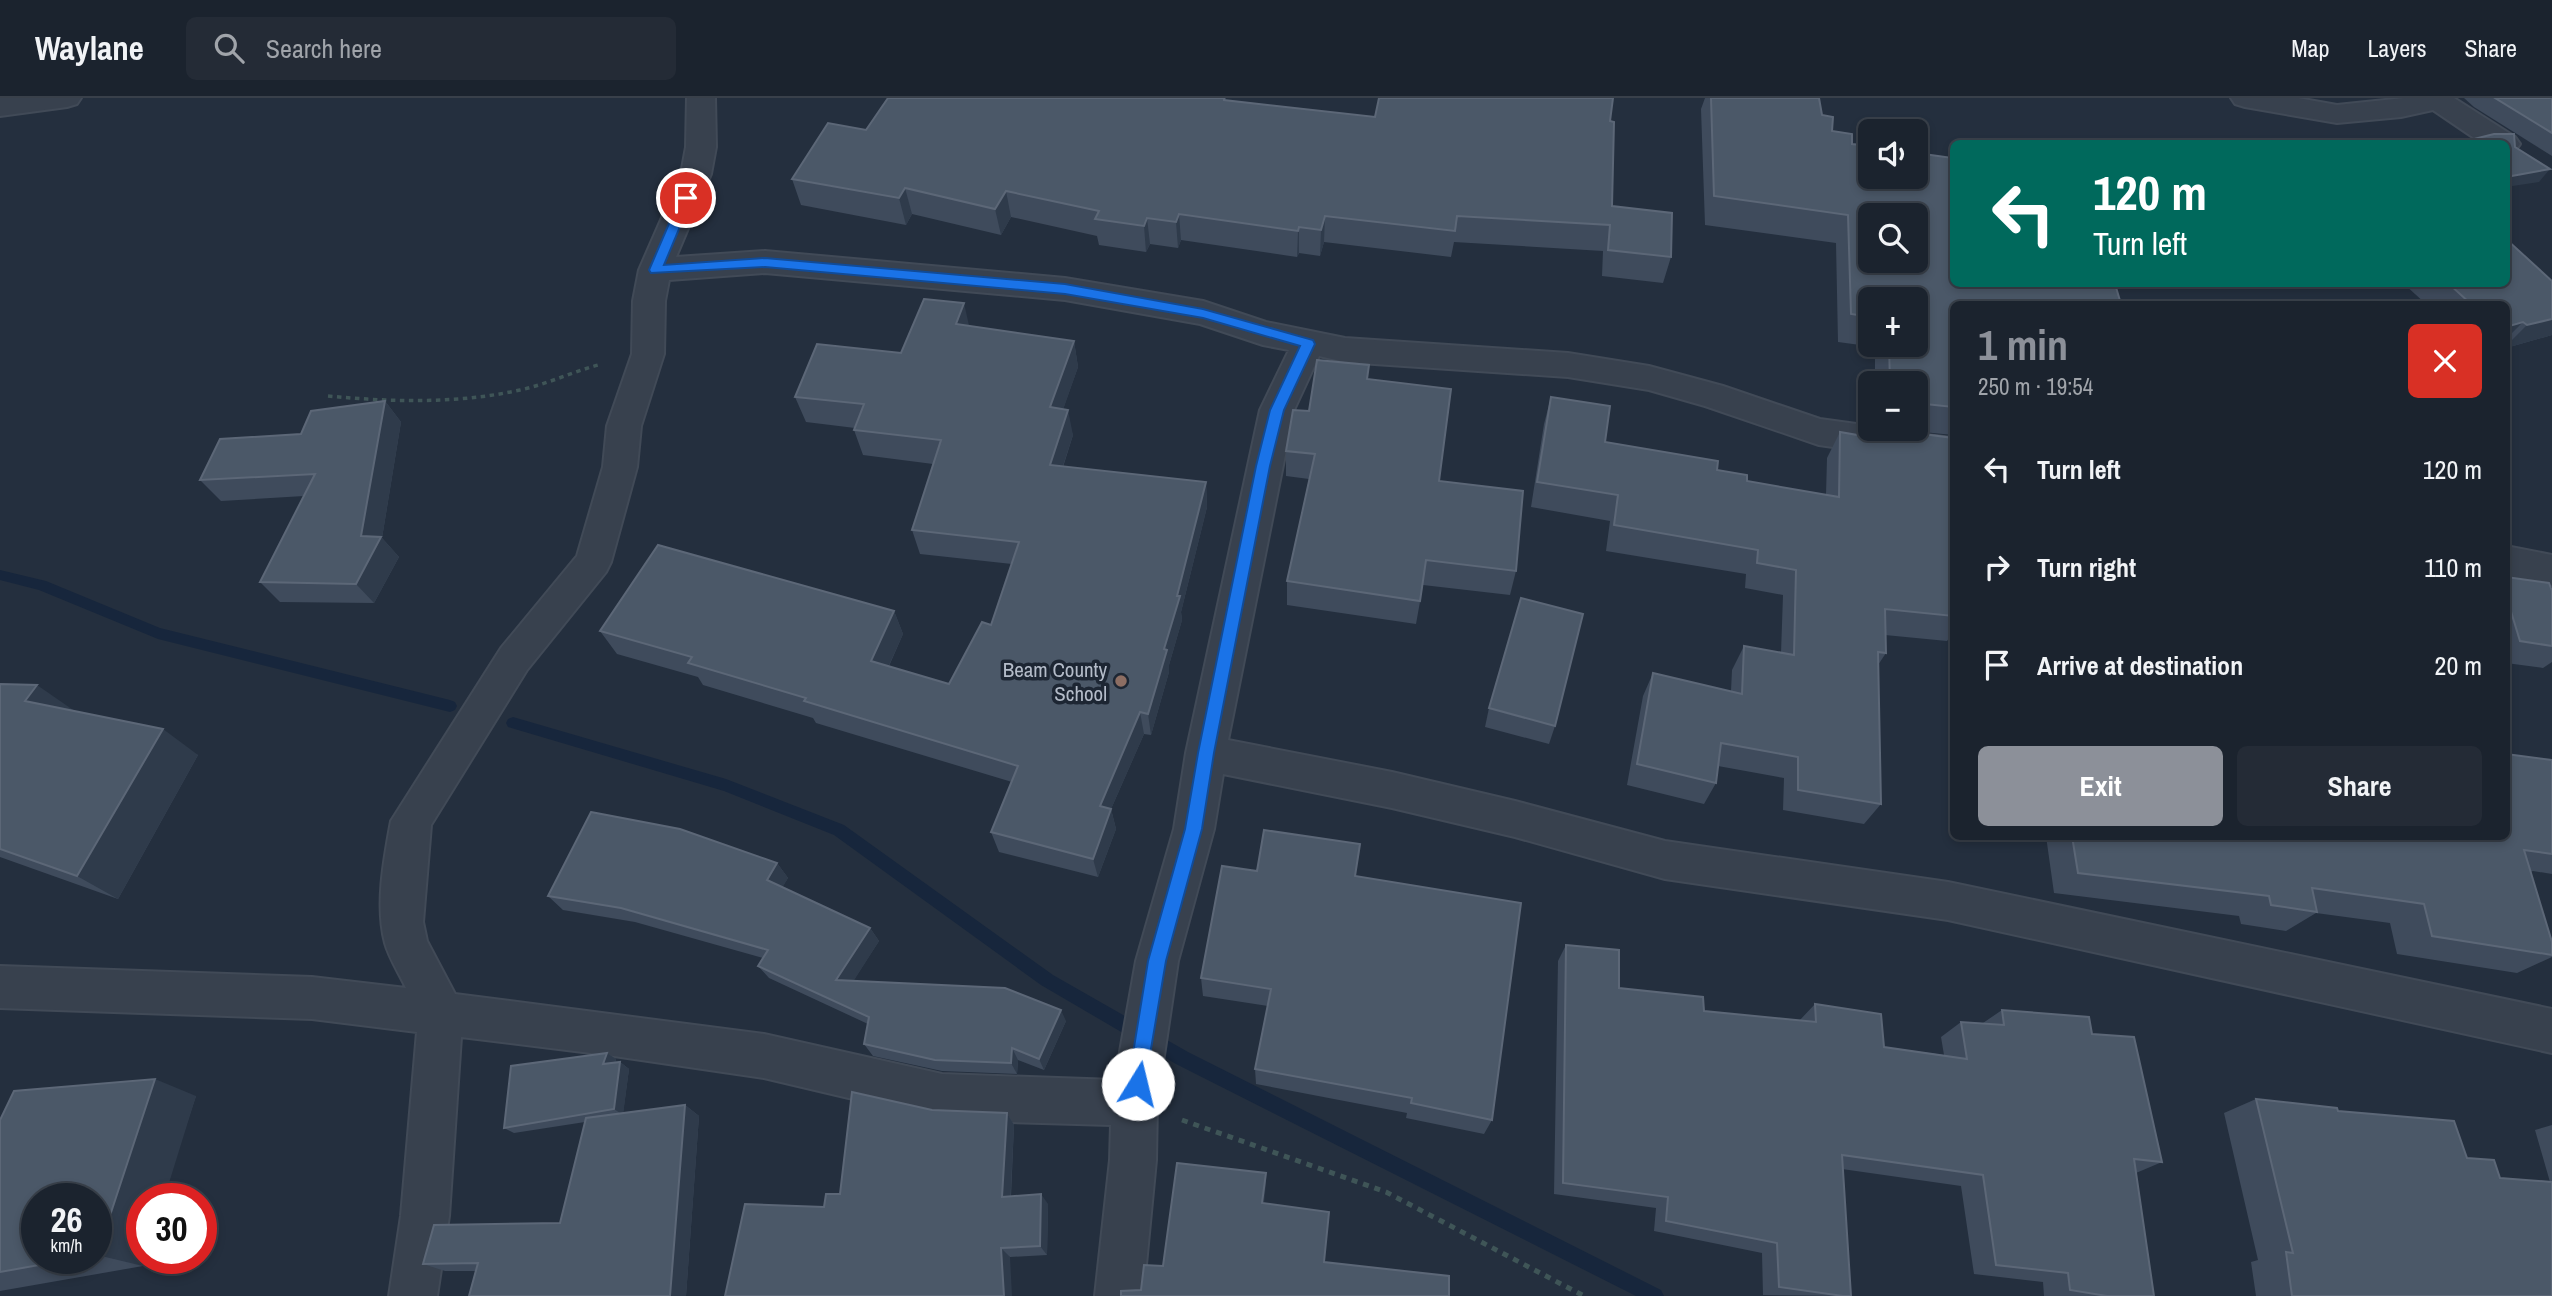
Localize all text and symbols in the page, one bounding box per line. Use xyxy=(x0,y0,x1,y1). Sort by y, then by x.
search box xyxy=(186,17,676,80)
text: Waylane xyxy=(35,26,144,70)
icon: search xyxy=(210,29,248,67)
text: Search here xyxy=(266,31,382,66)
text: Map xyxy=(2291,32,2329,64)
text: Layers xyxy=(2367,32,2426,64)
text: Share xyxy=(2464,32,2517,64)
map controls xyxy=(1858,119,1928,441)
button: sound xyxy=(1858,119,1928,189)
text: 120 m xyxy=(2093,159,2207,225)
pin xyxy=(656,168,716,228)
icon: left xyxy=(1978,168,2069,259)
icon: arrive xyxy=(667,179,705,217)
button: search xyxy=(1858,203,1928,273)
text: Turn left xyxy=(2093,222,2187,265)
button: + xyxy=(1858,287,1928,357)
text: 1 min xyxy=(1978,317,2068,373)
button: close xyxy=(2408,324,2482,398)
button: − xyxy=(1858,371,1928,441)
text: 250 m · 19:54 xyxy=(1978,371,2093,402)
icon: left xyxy=(1978,450,2016,488)
text: Turn left xyxy=(2037,452,2121,487)
text: 120 m xyxy=(2423,452,2482,487)
icon: right xyxy=(1978,548,2016,586)
text: Turn right xyxy=(2037,550,2136,585)
text: 110 m xyxy=(2424,550,2482,585)
icon: arrive xyxy=(1978,646,2016,684)
text: Arrive at destination xyxy=(2037,648,2243,683)
text: 20 m xyxy=(2435,648,2482,683)
place label: Beam County School xyxy=(1003,655,1107,708)
marker: Beam County School xyxy=(1113,673,1129,689)
button: Exit xyxy=(1978,746,2223,826)
button: Share xyxy=(2237,746,2482,826)
position arrow xyxy=(1101,1047,1175,1121)
speed limit sign: 30 xyxy=(126,1183,217,1274)
text: 26 xyxy=(51,1196,82,1243)
text: km/h xyxy=(51,1233,83,1258)

